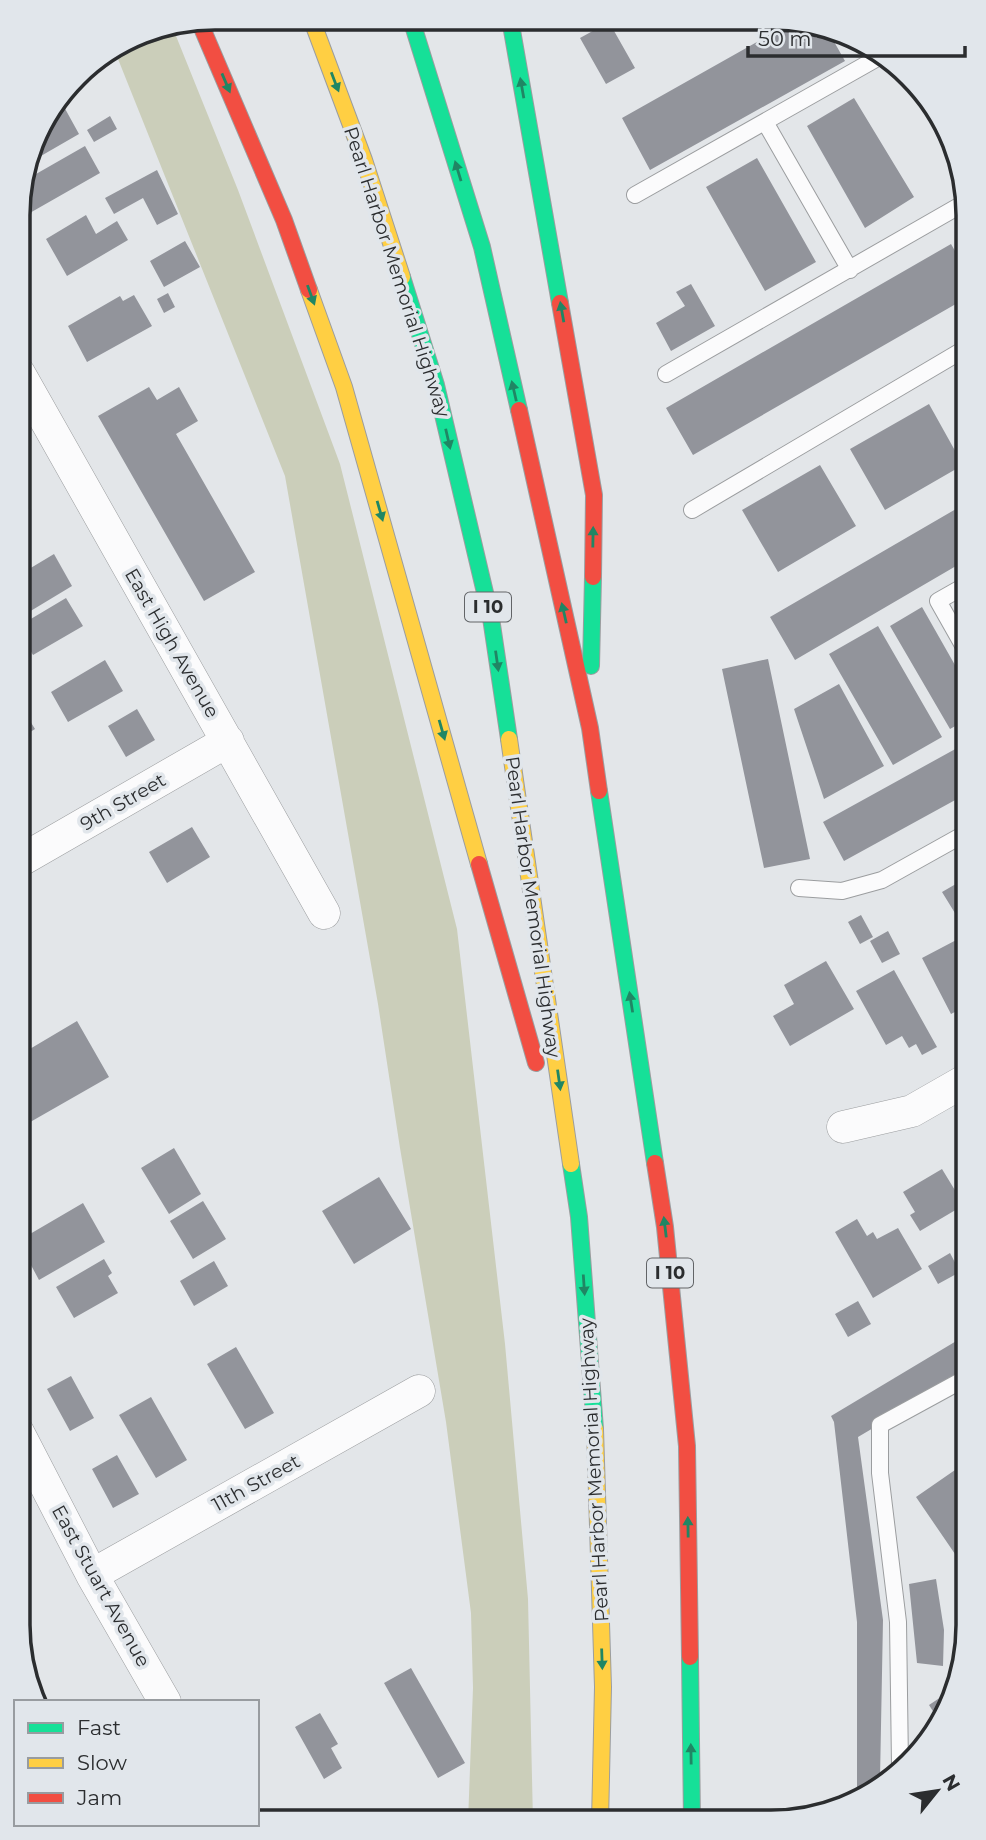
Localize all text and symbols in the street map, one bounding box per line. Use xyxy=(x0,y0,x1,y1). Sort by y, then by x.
scale bar xyxy=(748,14,965,58)
text: 50 m xyxy=(758,26,812,51)
one-way arrow xyxy=(330,72,341,93)
one-way arrow xyxy=(221,73,232,94)
one-way arrow xyxy=(516,77,527,99)
street label: Pearl Harbor Memorial Highway xyxy=(339,124,455,421)
one-way arrow xyxy=(452,160,463,181)
one-way arrow xyxy=(306,284,317,305)
one-way arrow xyxy=(556,301,567,323)
one-way arrow xyxy=(508,380,519,402)
one-way arrow xyxy=(443,428,454,450)
one-way arrow xyxy=(376,501,386,522)
one-way arrow xyxy=(588,526,599,548)
street label: East High Avenue xyxy=(120,564,224,722)
road number: I 10 xyxy=(465,592,511,622)
one-way arrow xyxy=(558,602,569,624)
one-way arrow xyxy=(492,650,503,672)
one-way arrow xyxy=(437,719,448,741)
street label: Pearl Harbor Memorial Highway xyxy=(500,755,566,1060)
street label: 9th Street xyxy=(76,768,170,836)
one-way arrow xyxy=(625,991,636,1013)
one-way arrow xyxy=(554,1069,565,1091)
one-way arrow xyxy=(659,1215,670,1237)
road number: I 10 xyxy=(647,1258,693,1288)
one-way arrow xyxy=(579,1274,590,1296)
street label: Pearl Harbor Memorial Highway xyxy=(575,1317,613,1622)
street label: 11th Street xyxy=(208,1449,304,1516)
street label: East Stuart Avenue xyxy=(47,1501,155,1671)
one-way arrow xyxy=(682,1515,694,1537)
one-way arrow xyxy=(597,1648,608,1670)
legend xyxy=(14,1700,259,1826)
text: Fast xyxy=(77,1715,121,1740)
one-way arrow xyxy=(686,1743,697,1765)
text: Slow xyxy=(77,1750,127,1775)
north arrow xyxy=(902,1756,972,1826)
text: N xyxy=(937,1770,965,1795)
text: Jam xyxy=(76,1785,122,1810)

